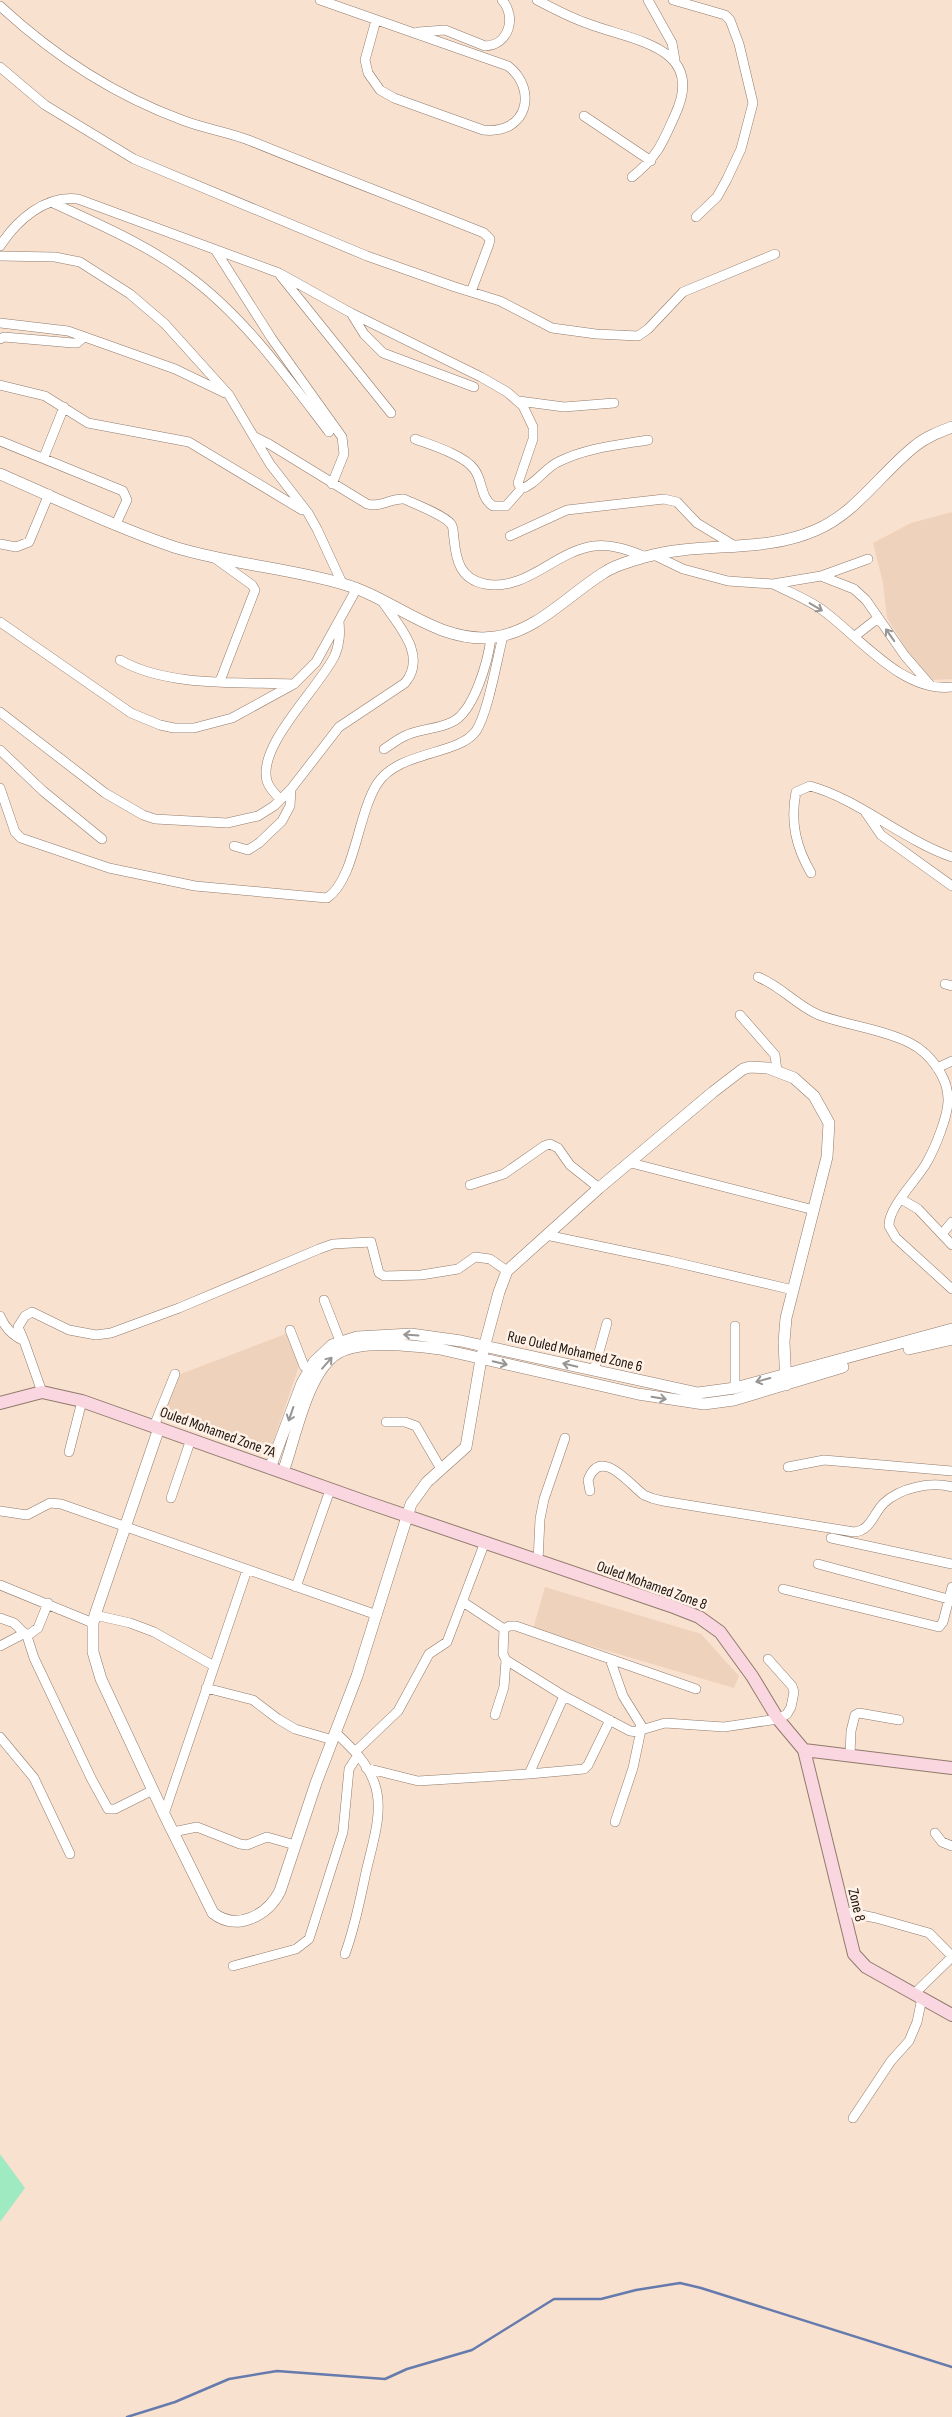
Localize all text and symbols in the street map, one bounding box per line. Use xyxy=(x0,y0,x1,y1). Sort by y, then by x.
one-way arrow xyxy=(809,602,823,612)
one-way arrow xyxy=(885,628,895,642)
street label: Rue Ouled Mohamed Zone 6 xyxy=(506,1327,644,1376)
one-way arrow xyxy=(403,1330,419,1339)
one-way arrow xyxy=(321,1357,333,1370)
one-way arrow xyxy=(492,1359,508,1368)
one-way arrow xyxy=(563,1360,579,1369)
one-way arrow xyxy=(756,1376,772,1385)
one-way arrow xyxy=(651,1393,667,1403)
street label: Ouled Mohamed Zone 7A xyxy=(157,1403,279,1462)
one-way arrow xyxy=(286,1406,295,1421)
street label: Ouled Mohamed Zone 8 xyxy=(594,1557,710,1614)
street label: Zone 8 xyxy=(843,1887,870,1924)

